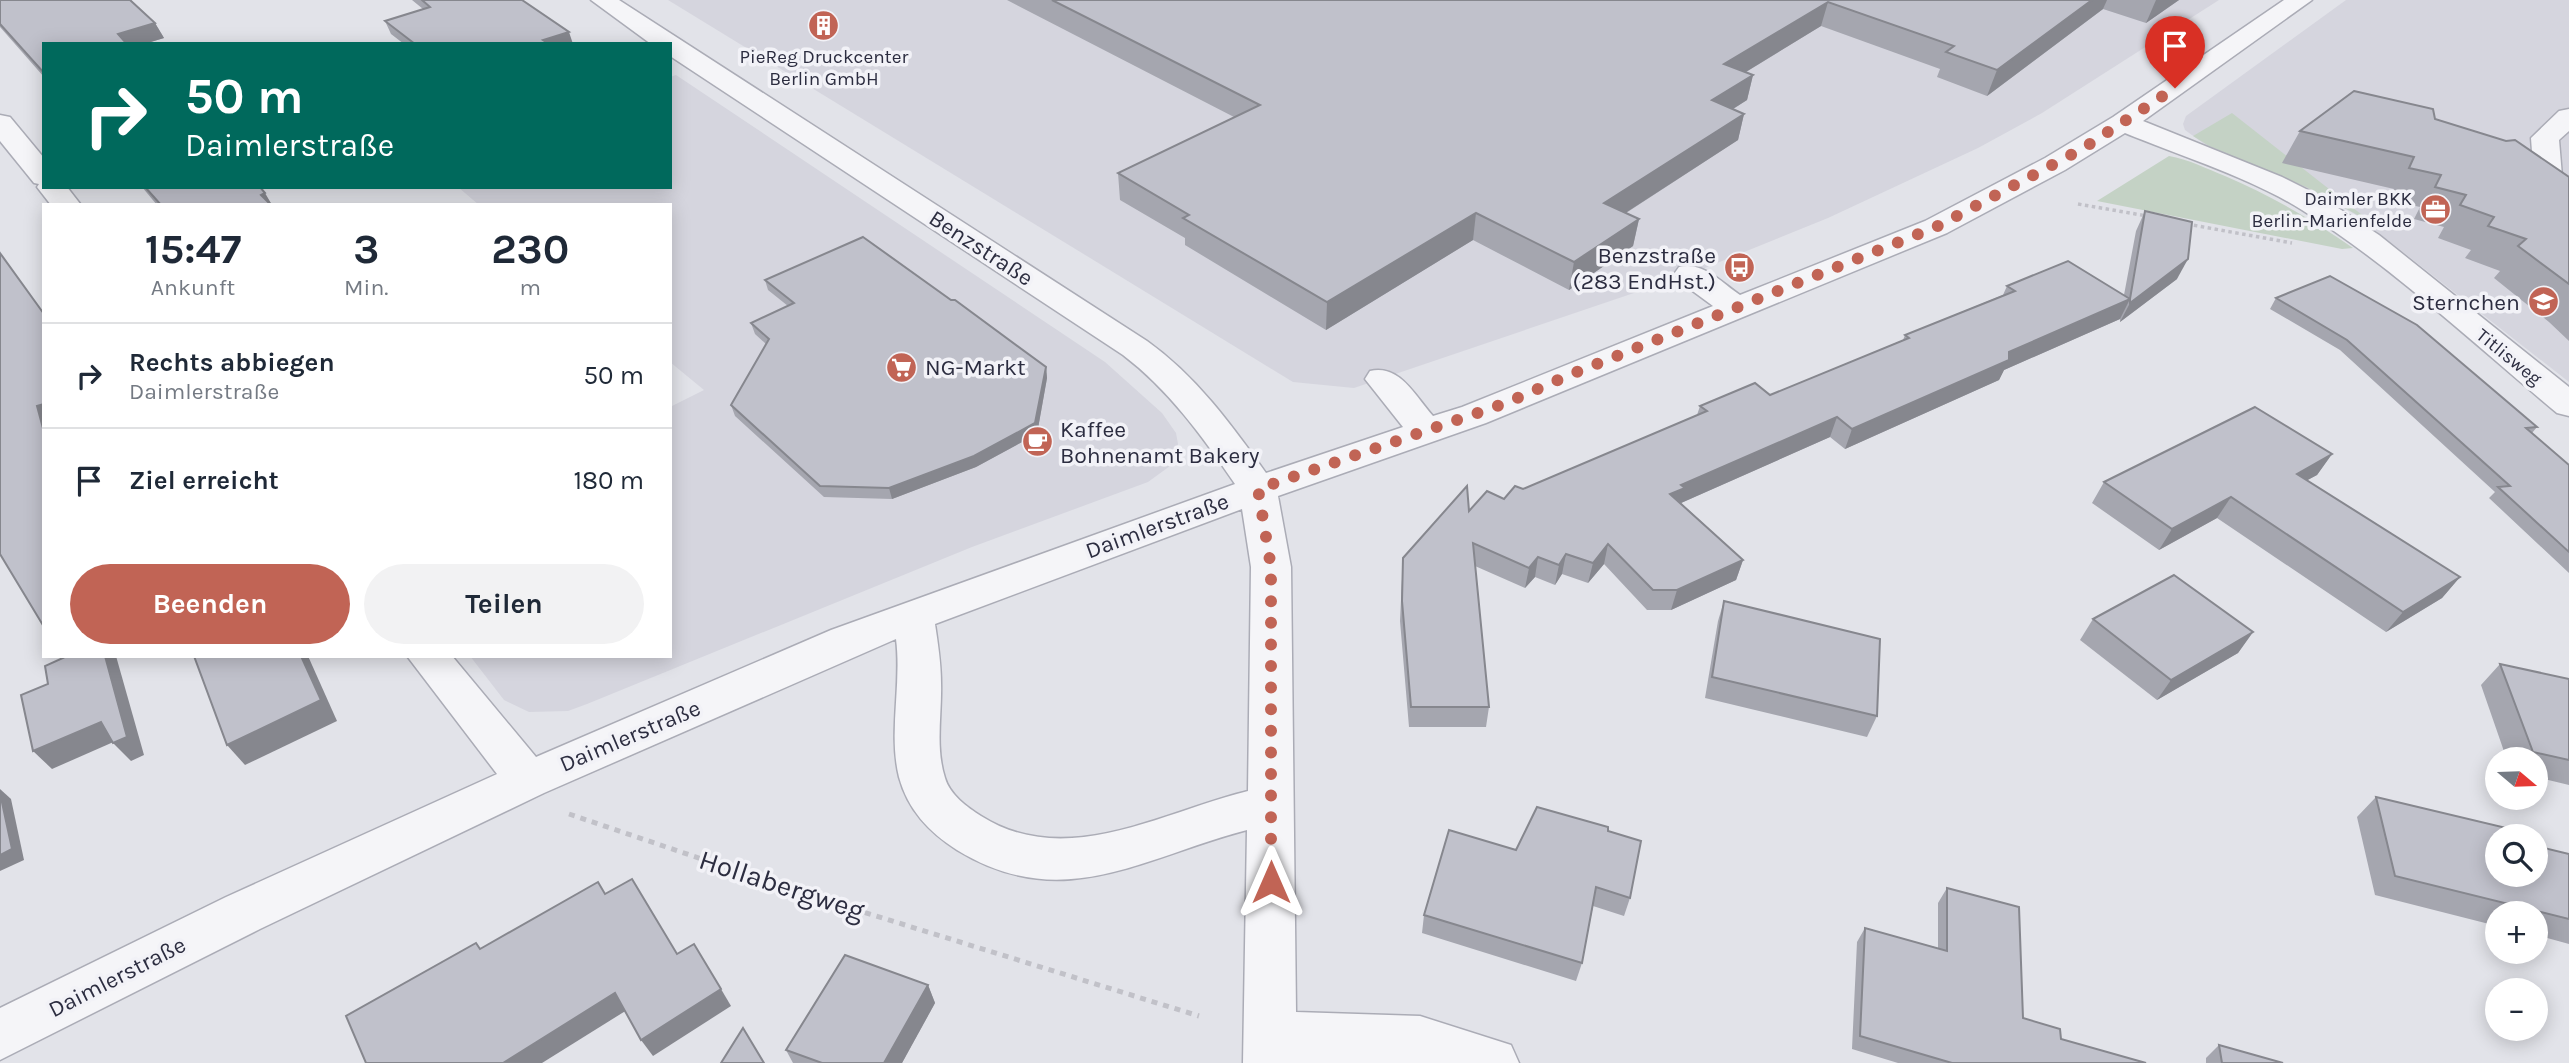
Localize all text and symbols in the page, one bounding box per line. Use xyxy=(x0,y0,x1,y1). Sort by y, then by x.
building icon: PieReg Druckcenter Berlin GmbH xyxy=(807,9,841,43)
pin xyxy=(2145,16,2205,88)
icon: arrive xyxy=(2156,27,2194,65)
place label: PieReg Druckcenter Berlin GmbH xyxy=(740,46,909,90)
text: 50 m xyxy=(185,68,303,125)
icon: right xyxy=(70,70,161,161)
text: Daimlerstraße xyxy=(185,127,394,164)
place label: Daimler BKK Berlin-Marienfelde xyxy=(2252,188,2412,232)
office icon: Daimler BKK Berlin-Marienfelde xyxy=(2418,193,2452,227)
street label: Benzstraße xyxy=(924,204,1038,292)
text: 15:47 xyxy=(145,224,241,274)
text: 3 xyxy=(353,224,379,274)
text: 230 xyxy=(491,224,569,274)
place label: Benzstraße (283 EndHst.) xyxy=(1572,242,1716,295)
bus stop icon: Benzstraße (283 EndHst.) xyxy=(1722,251,1756,285)
text: Ankunft xyxy=(151,274,235,301)
text: Min. xyxy=(344,274,388,301)
text: m xyxy=(519,274,541,301)
school or university icon: Sternchen xyxy=(2526,285,2560,319)
place label: Sternchen xyxy=(2412,289,2520,316)
street label: Titlisweg xyxy=(2472,324,2546,390)
text: Rechts abbiegen xyxy=(129,347,335,378)
supermarket icon: NG-Markt xyxy=(885,350,919,384)
place label: NG-Markt xyxy=(925,354,1026,381)
icon: right xyxy=(70,357,108,395)
text: 50 m xyxy=(583,360,644,391)
text: Daimlerstraße xyxy=(129,378,279,405)
place label: Kaffee Bohnenamt Bakery xyxy=(1060,416,1260,469)
cafe icon: Kaffee Bohnenamt Bakery xyxy=(1020,425,1054,459)
icon: arrive xyxy=(70,462,108,500)
text: Ziel erreicht xyxy=(129,465,279,496)
text: 180 m xyxy=(574,465,644,496)
street label: Daimlerstraße xyxy=(1082,488,1232,564)
button: Beenden xyxy=(70,564,350,644)
button: Teilen xyxy=(364,564,644,644)
street label: Daimlerstraße xyxy=(555,694,705,778)
north arrow xyxy=(2485,747,2548,810)
map controls xyxy=(2485,747,2548,1041)
button: search xyxy=(2485,824,2548,887)
street label: Hollabergweg xyxy=(695,843,869,927)
position arrow xyxy=(1234,845,1308,919)
button: + xyxy=(2485,901,2548,964)
street label: Daimlerstraße xyxy=(44,931,190,1023)
button: − xyxy=(2485,978,2548,1041)

